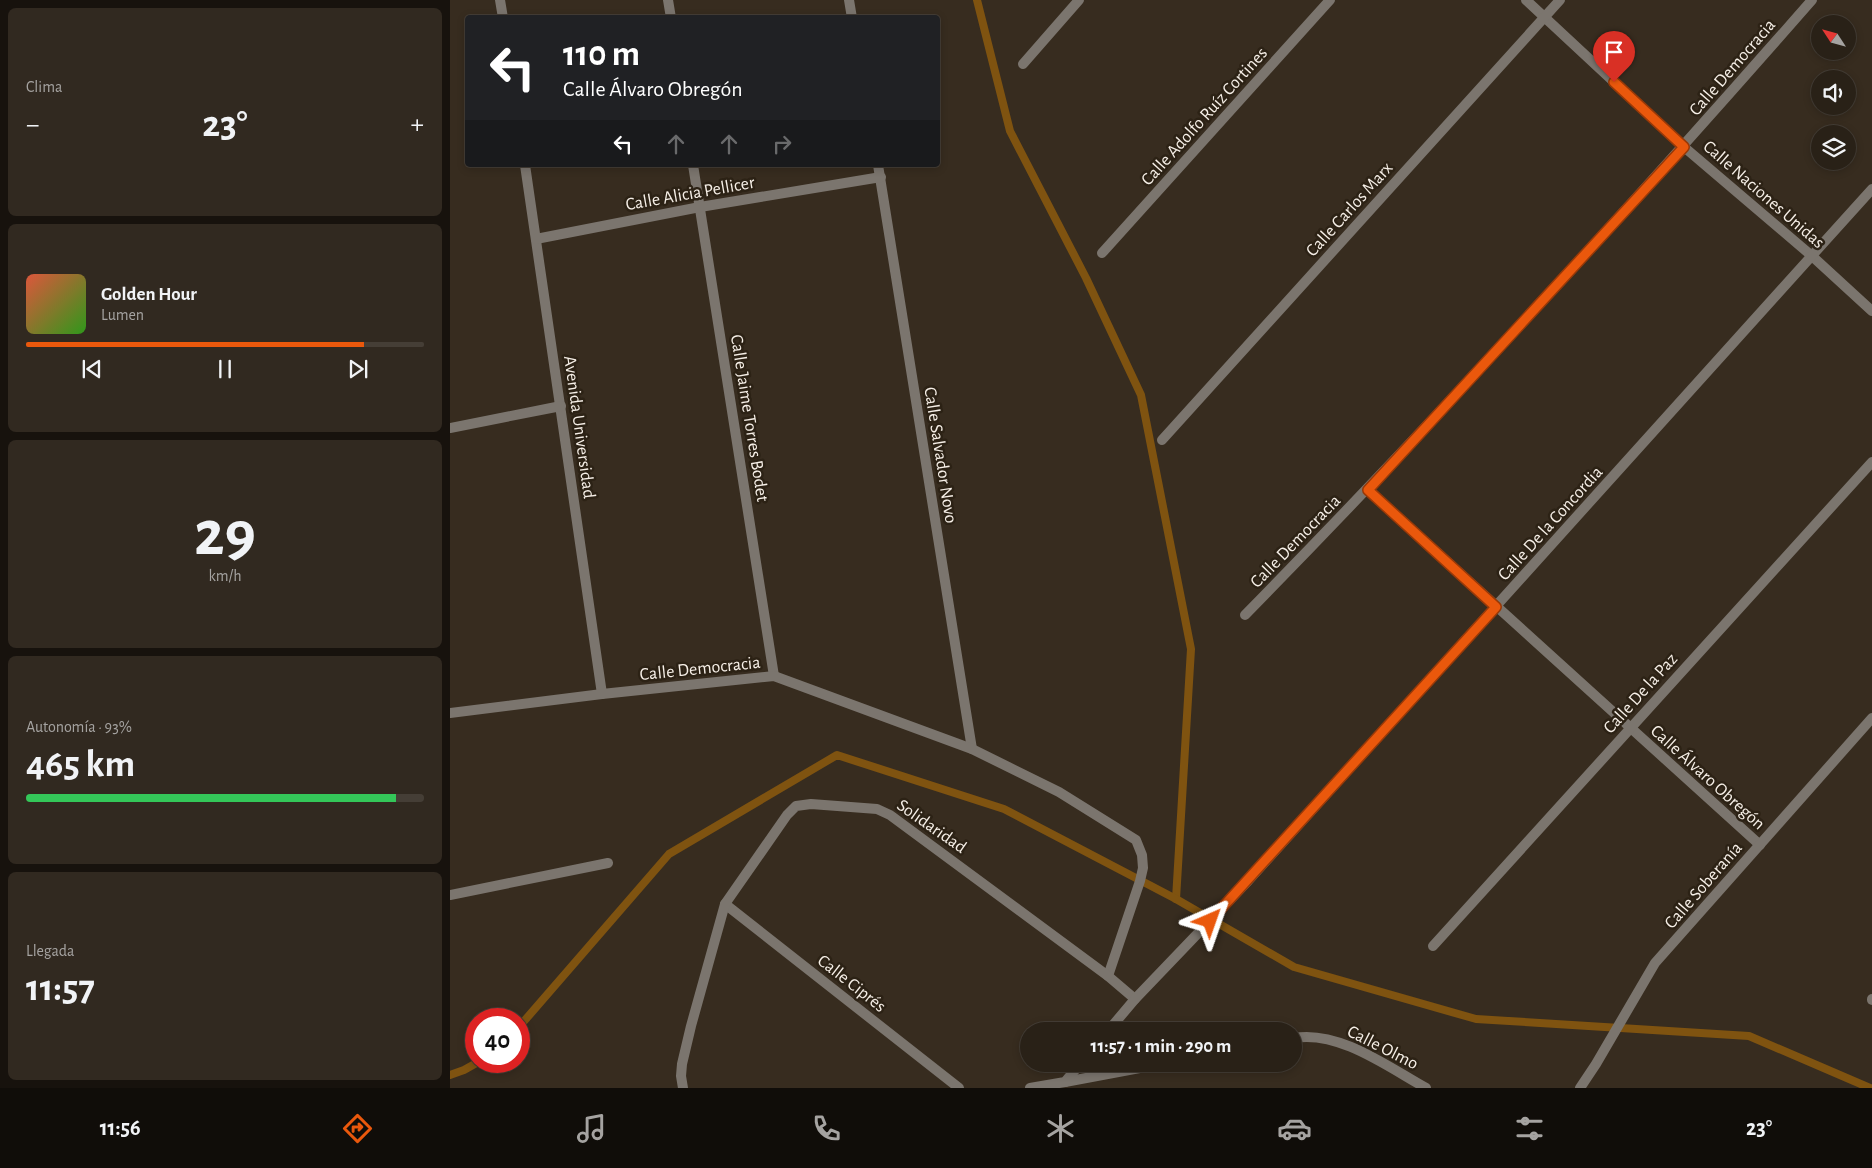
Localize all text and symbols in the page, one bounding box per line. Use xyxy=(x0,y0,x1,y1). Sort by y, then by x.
north arrow xyxy=(1811,15,1856,60)
map controls xyxy=(1811,15,1856,170)
street label: Calle Democracia xyxy=(1686,16,1779,119)
pin xyxy=(1593,31,1635,82)
icon: left xyxy=(480,35,545,100)
text: 110 m xyxy=(563,37,640,72)
icon: arrive xyxy=(1600,38,1628,66)
street label: Calle Adolfo Ruíz Cortines xyxy=(1138,44,1271,189)
button: sound xyxy=(1811,70,1856,115)
text: Calle Álvaro Obregón xyxy=(563,78,743,100)
text: Clima xyxy=(26,79,62,95)
text: 23° xyxy=(202,106,248,144)
text: − xyxy=(26,111,39,139)
text: + xyxy=(411,111,424,139)
button: layers xyxy=(1811,125,1856,170)
icon: left xyxy=(609,130,637,158)
icon: ahead xyxy=(662,130,690,158)
icon: ahead xyxy=(715,130,743,158)
icon: right xyxy=(768,130,796,158)
street label: Calle Naciones Unidas xyxy=(1699,137,1827,252)
street label: Calle Carlos Marx xyxy=(1303,159,1397,260)
street label: Calle Alicia Pellicer xyxy=(624,174,756,214)
text: Golden Hour xyxy=(101,285,197,304)
text: Lumen xyxy=(101,307,144,323)
street label: Calle Jaime Torres Bodet xyxy=(727,333,771,503)
icon: previous xyxy=(78,355,106,383)
icon: pause xyxy=(211,355,239,383)
icon: next xyxy=(344,355,372,383)
street label: Avenida Universidad xyxy=(560,355,598,500)
street label: Calle Salvador Novo xyxy=(920,386,960,525)
street label: Calle De la Concordia xyxy=(1495,463,1607,584)
street label: Calle Democracia xyxy=(1247,492,1344,592)
text: 29 xyxy=(194,502,256,567)
text: km/h xyxy=(208,568,242,584)
street label: Calle De la Paz xyxy=(1600,650,1681,737)
street label: Calle Democracia xyxy=(639,654,761,684)
text: Autonomía · 93% xyxy=(26,719,132,735)
street label: Calle Álvaro Obregón xyxy=(1647,720,1770,834)
text: 465 km xyxy=(26,746,135,784)
street label: Solidaridad xyxy=(893,796,970,857)
street label: Calle Soberanía xyxy=(1662,839,1746,932)
position arrow xyxy=(1183,894,1235,946)
text: Llegada xyxy=(26,943,74,959)
street label: Calle Ciprés xyxy=(814,952,889,1016)
text: 11:57 xyxy=(26,970,95,1008)
speed limit sign: 40 xyxy=(465,1008,530,1073)
street label: Calle Olmo xyxy=(1344,1022,1421,1073)
text: 11:57 · 1 min · 290 m xyxy=(1091,1037,1231,1056)
icon: directions xyxy=(340,1111,375,1146)
icon: music xyxy=(574,1111,609,1146)
icon: phone xyxy=(809,1111,844,1146)
icon: climate xyxy=(1043,1111,1078,1146)
icon: car xyxy=(1277,1111,1312,1146)
icon: filters xyxy=(1512,1111,1547,1146)
text: 11:56 xyxy=(100,1117,141,1139)
text: 23° xyxy=(1746,1117,1772,1139)

